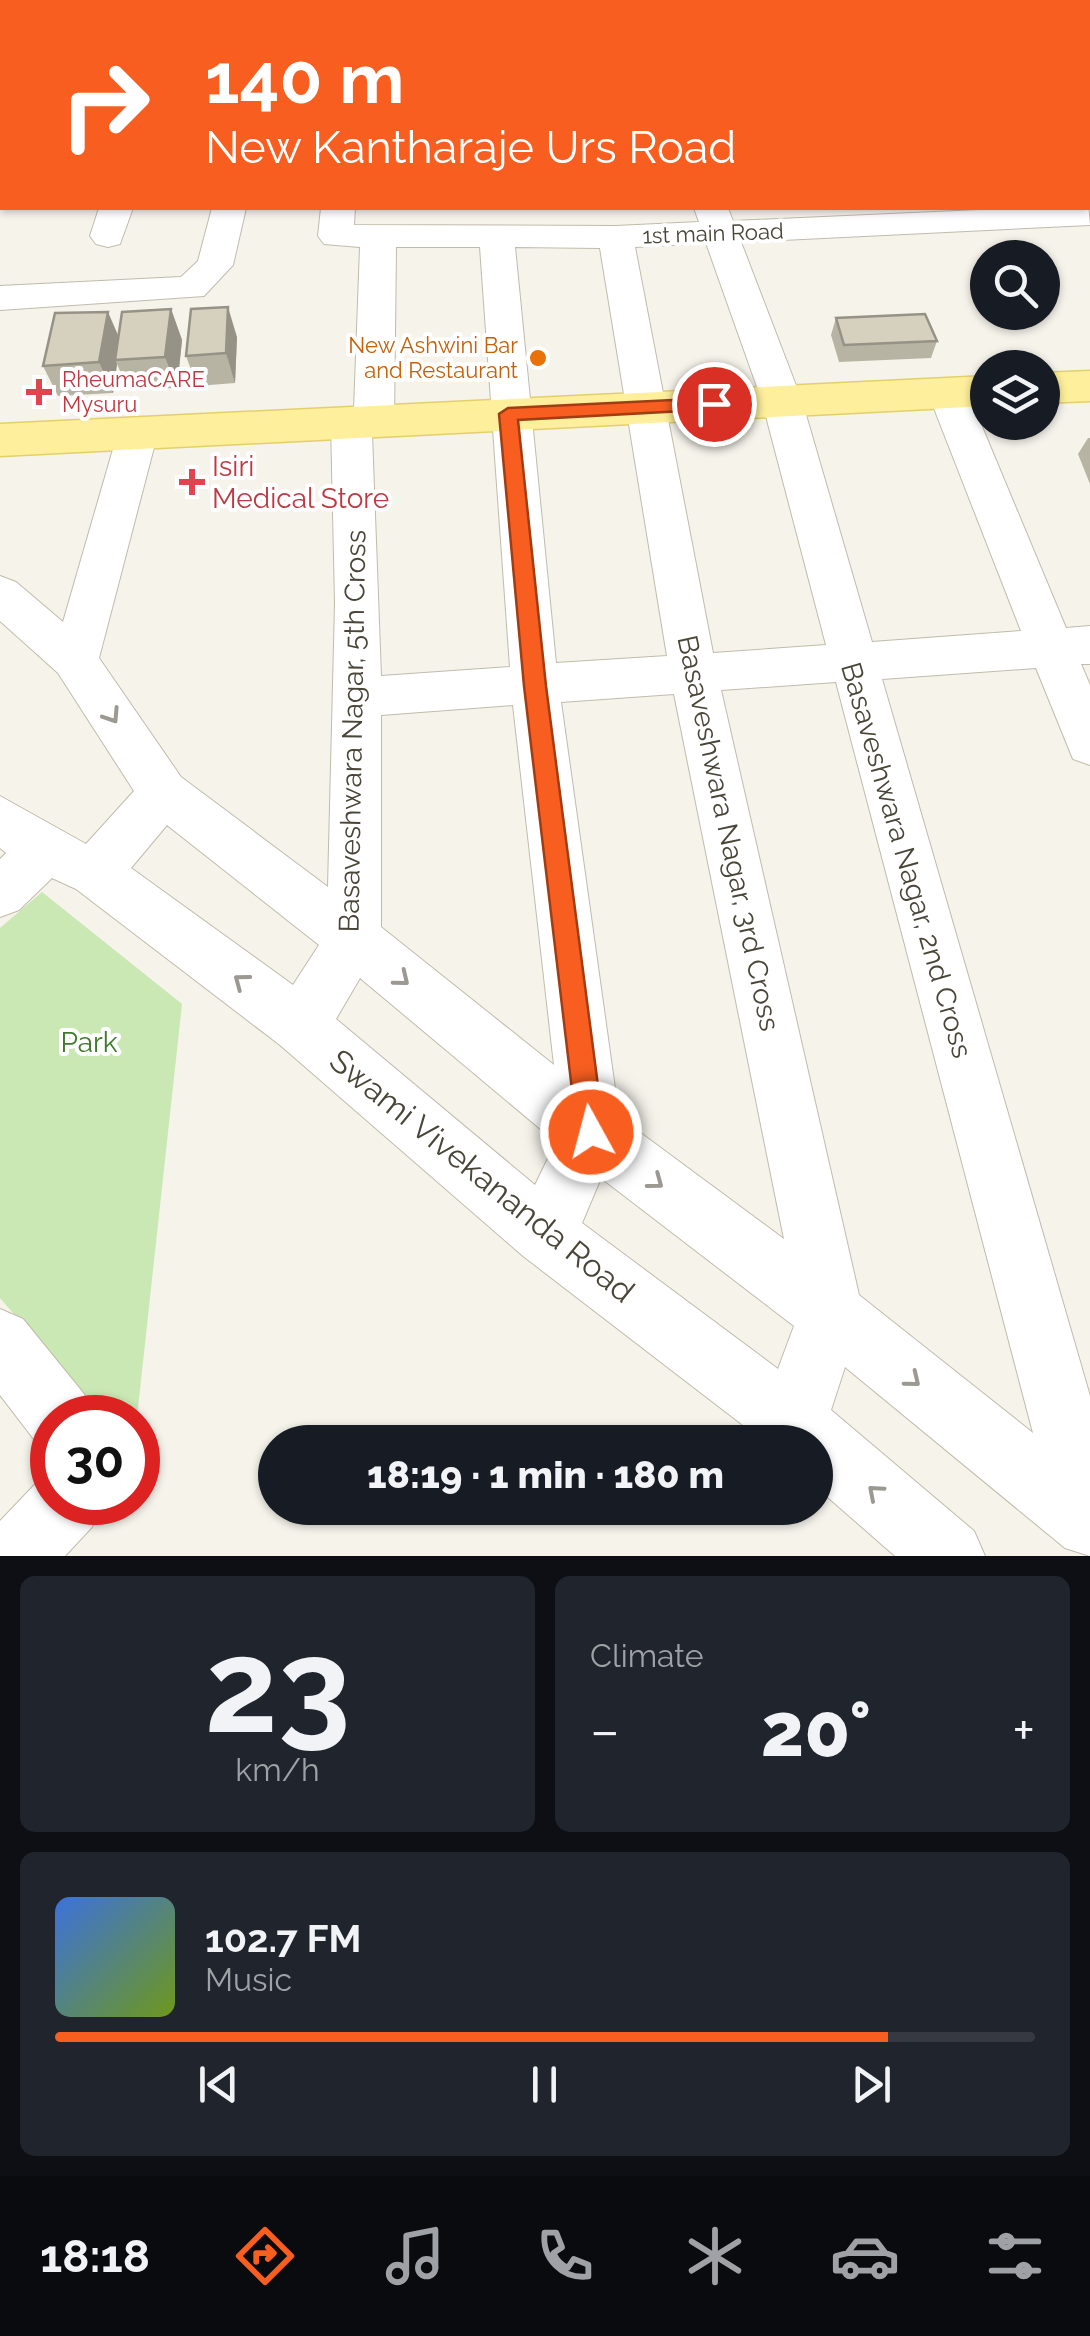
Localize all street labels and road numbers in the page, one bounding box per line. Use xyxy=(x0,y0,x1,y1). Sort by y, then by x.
street label: 1st main Road xyxy=(642,218,784,248)
street label: Basaveshwara Nagar, 5th Cross xyxy=(332,529,373,933)
street label: Basaveshwara Nagar, 3rd Cross xyxy=(670,632,787,1034)
street label: Basaveshwara Nagar, 2nd Cross xyxy=(834,659,979,1062)
street label: Swami Vivekananda Road xyxy=(323,1041,642,1310)

